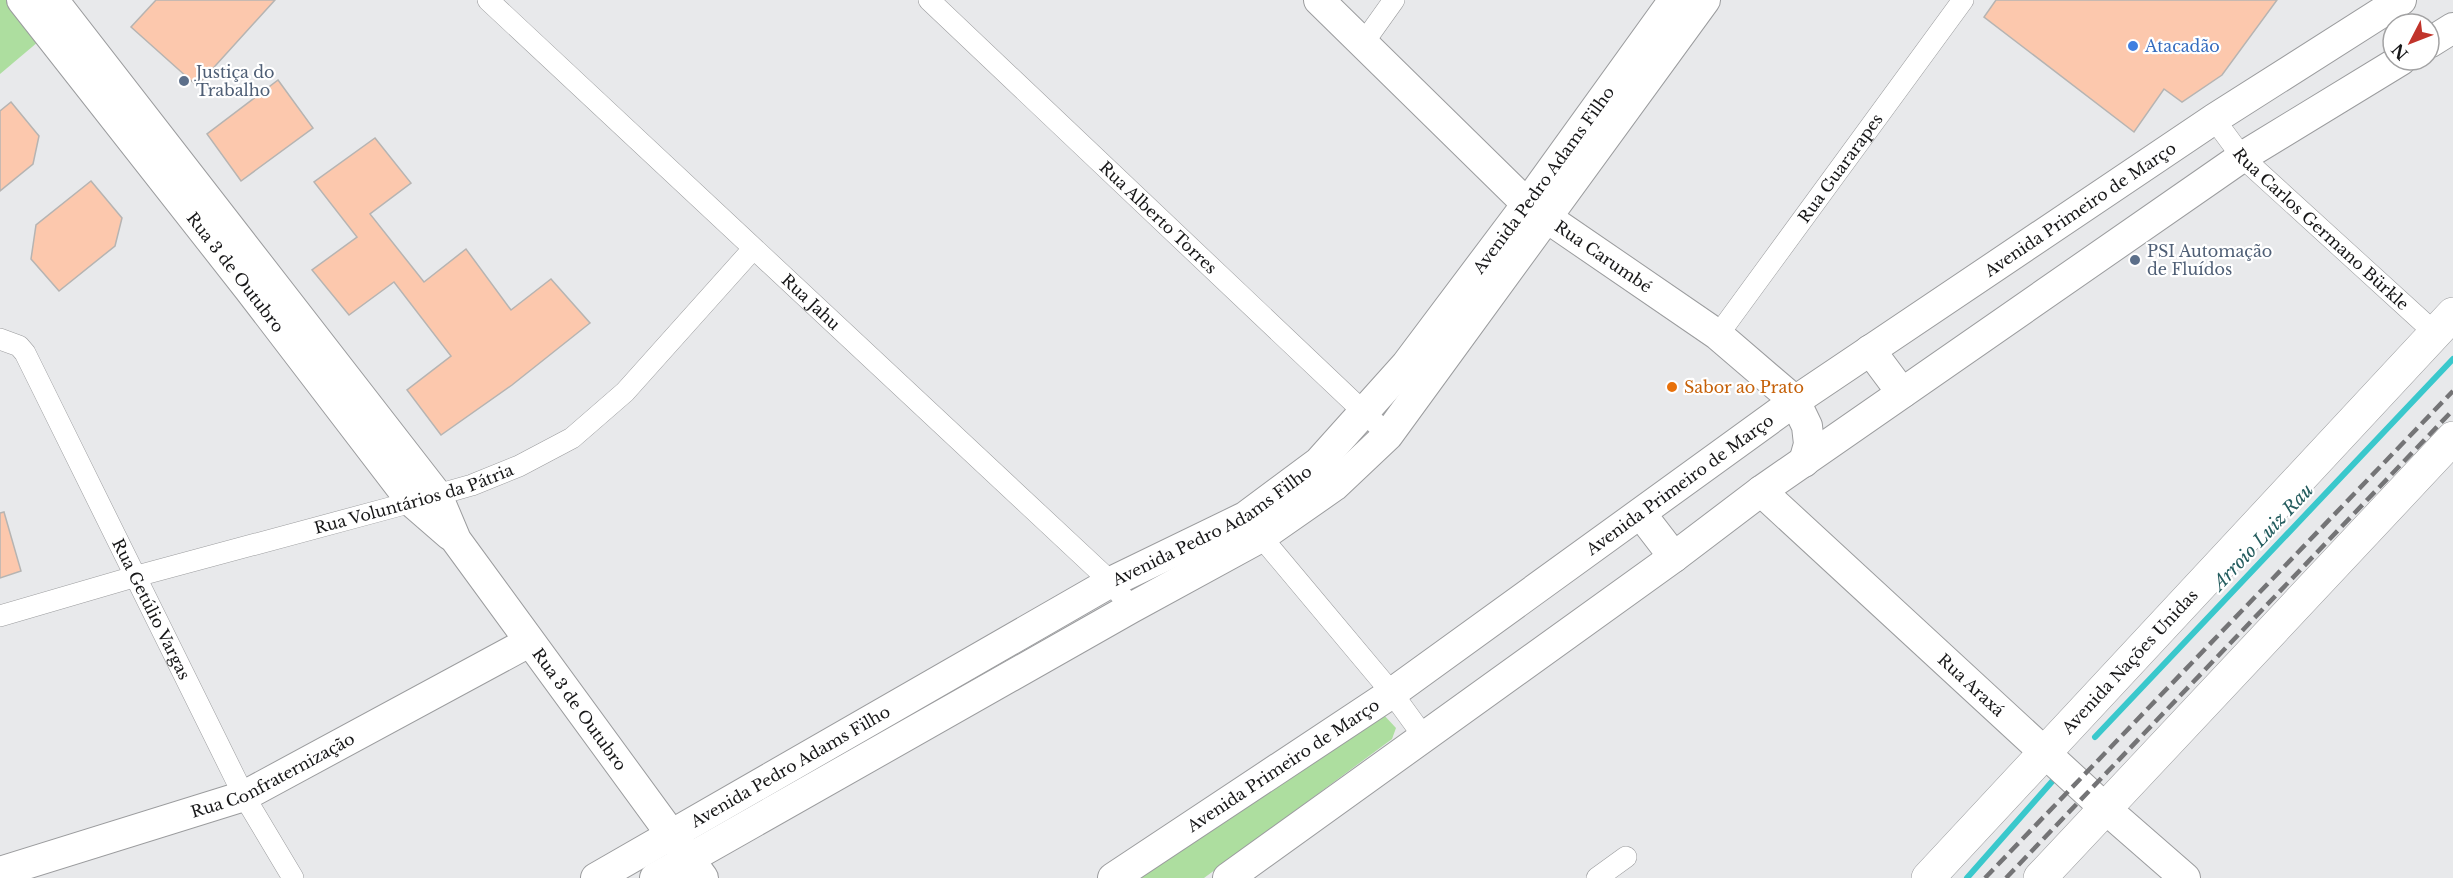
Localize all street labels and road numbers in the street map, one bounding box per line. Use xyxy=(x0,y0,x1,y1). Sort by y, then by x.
street label: Avenida Pedro Adams Filho xyxy=(1468,83,1618,278)
street label: Rua Guararapes xyxy=(1794,109,1887,226)
street label: Avenida Primeiro de Março xyxy=(1980,138,2180,281)
street label: Rua Carlos Germano Bürkle xyxy=(2229,144,2413,314)
street label: Rua Alberto Torres xyxy=(1095,157,1221,278)
street label: Rua 3 de Outubro xyxy=(183,208,288,336)
street label: Rua Carumbé xyxy=(1551,216,1656,297)
street label: Rua Jahu xyxy=(777,269,845,334)
street label: Avenida Primeiro de Março xyxy=(1581,410,1777,560)
street label: Rua Voluntários da Pátria xyxy=(312,459,516,538)
street label: Avenida Pedro Adams Filho xyxy=(1108,461,1316,590)
street label: Rua Getúlio Vargas xyxy=(108,535,195,683)
street label: Avenida Nações Unidas xyxy=(2057,585,2202,738)
street label: Rua 3 de Outubro xyxy=(528,644,631,774)
street label: Rua Araxá xyxy=(1934,649,2009,721)
street label: Avenida Primeiro de Março xyxy=(1182,694,1383,837)
street label: Avenida Pedro Adams Filho xyxy=(686,701,893,832)
street label: Rua Confraternização xyxy=(188,728,358,822)

